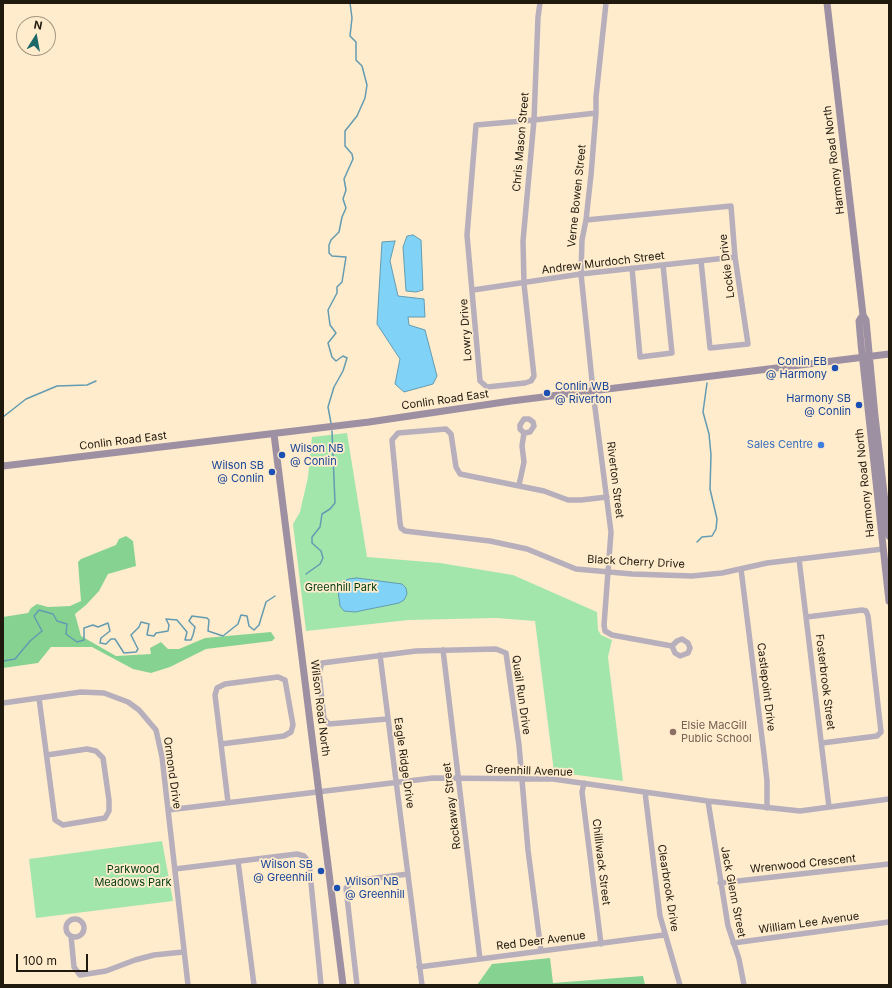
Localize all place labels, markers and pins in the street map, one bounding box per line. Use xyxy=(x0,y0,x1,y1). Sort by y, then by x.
place label: Conlin EB @ Harmony xyxy=(766,355,827,381)
marker: Conlin EB @ Harmony xyxy=(830,363,840,373)
place label: Conlin WB @ Riverton xyxy=(555,380,612,406)
marker: Conlin WB @ Riverton xyxy=(542,388,552,398)
place label: Harmony SB @ Conlin xyxy=(786,392,851,418)
marker: Harmony SB @ Conlin xyxy=(854,400,864,410)
place label: Sales Centre xyxy=(747,438,813,452)
marker: Sales Centre xyxy=(816,440,826,450)
place label: Wilson NB @ Conlin xyxy=(290,442,344,468)
marker: Wilson NB @ Conlin xyxy=(277,450,287,460)
place label: Wilson SB @ Conlin xyxy=(212,459,264,485)
marker: Wilson SB @ Conlin xyxy=(267,467,277,477)
place label: Elsie MacGill Public School xyxy=(681,719,752,745)
marker: Elsie MacGill Public School xyxy=(668,727,678,737)
place label: Wilson SB @ Greenhill xyxy=(253,858,313,884)
marker: Wilson SB @ Greenhill xyxy=(316,866,326,876)
place label: Wilson NB @ Greenhill xyxy=(345,875,405,901)
marker: Wilson NB @ Greenhill xyxy=(332,883,342,893)

